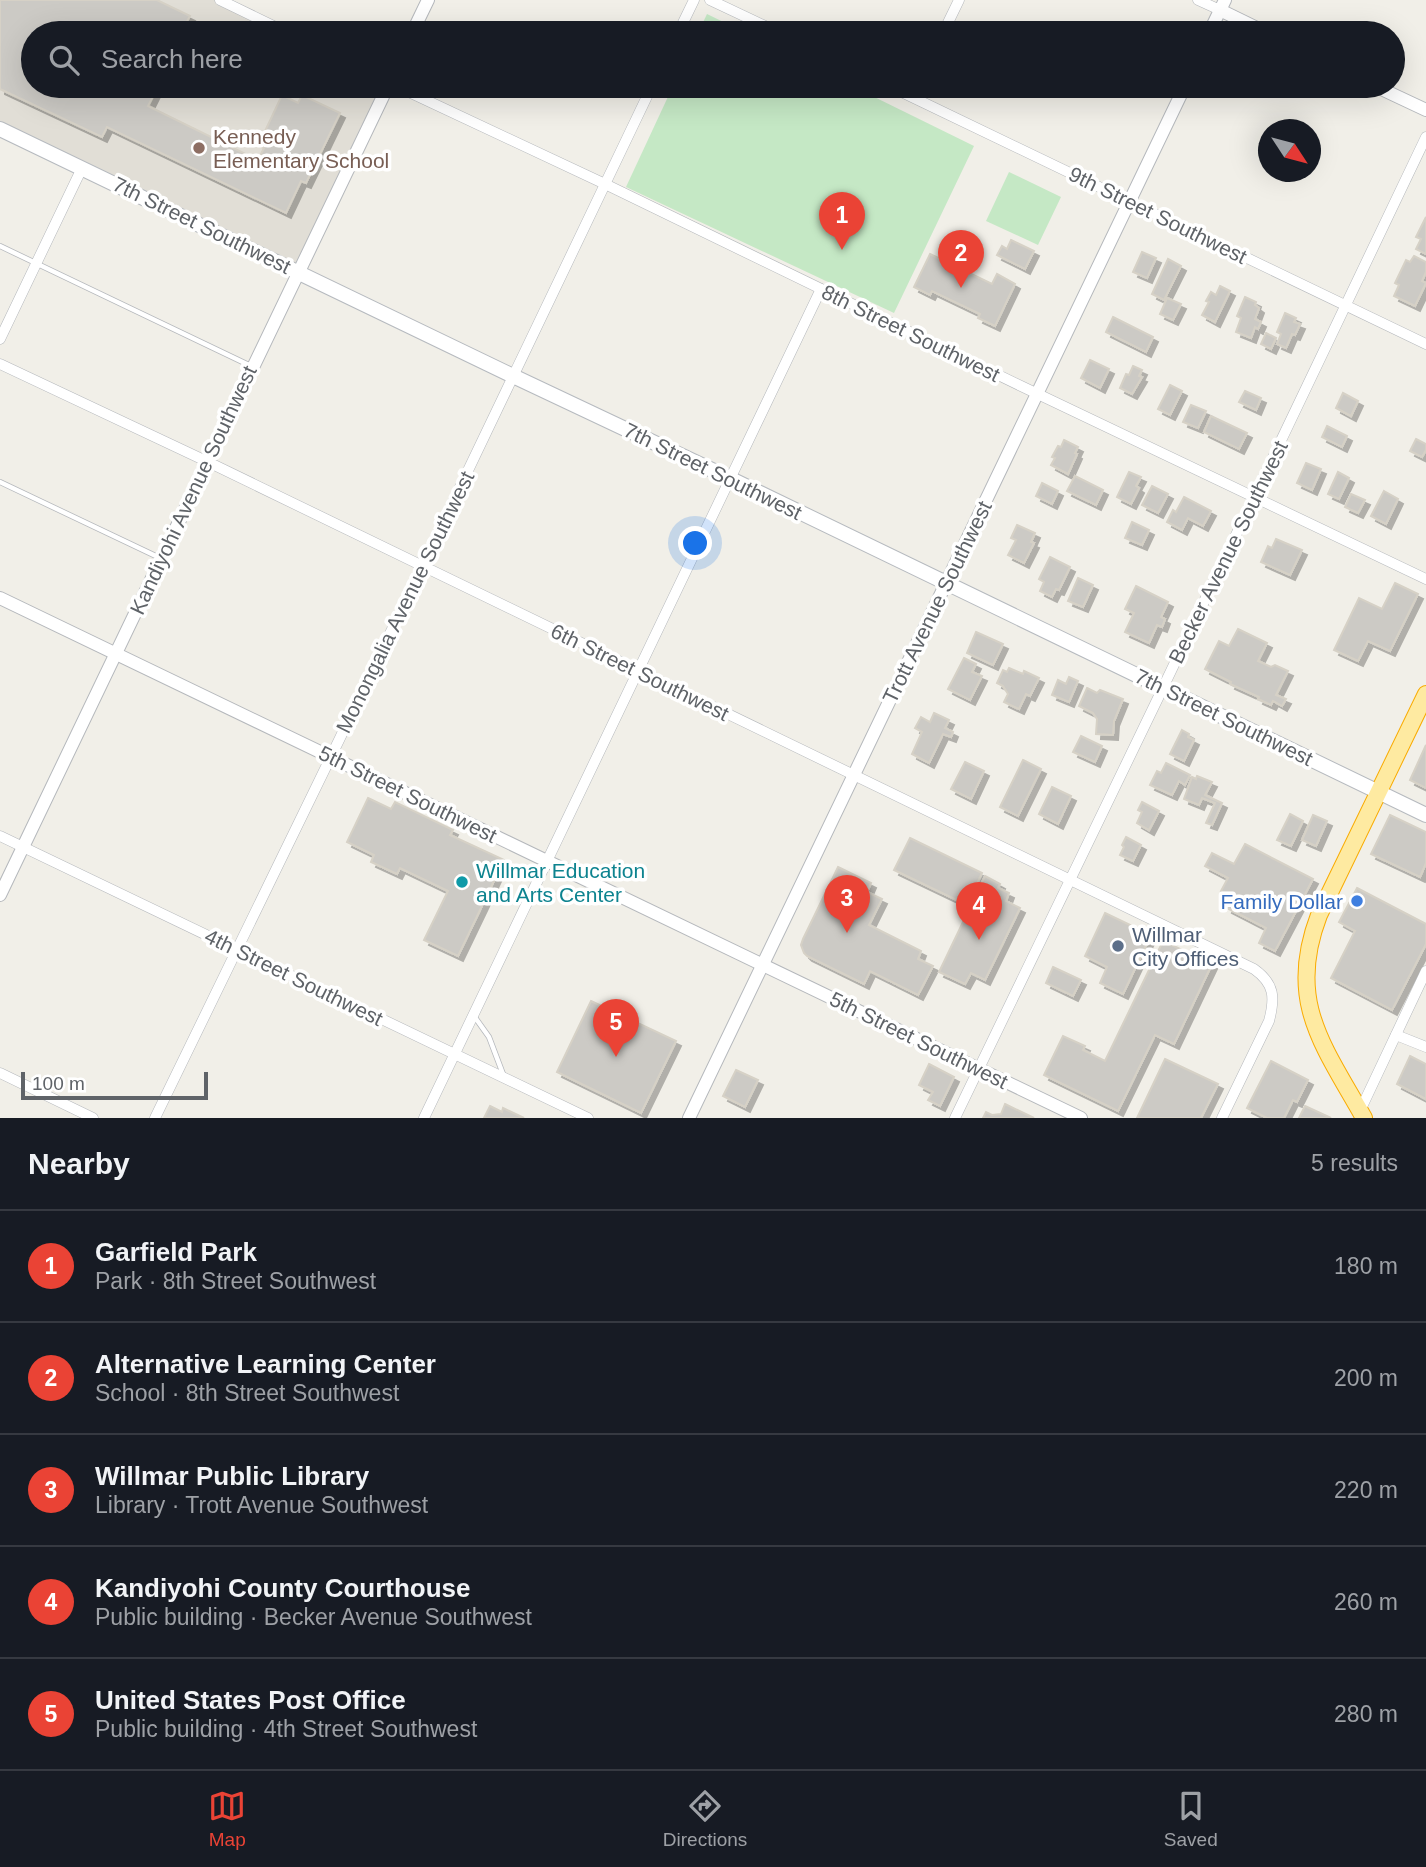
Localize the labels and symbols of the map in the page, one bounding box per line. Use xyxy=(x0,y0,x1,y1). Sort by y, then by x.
north arrow xyxy=(1258,119,1321,182)
place label: Kennedy Elementary School xyxy=(213,125,389,172)
marker: Kennedy Elementary School xyxy=(191,140,207,156)
street label: 9th Street Southwest xyxy=(1065,162,1251,268)
street label: 7th Street Southwest xyxy=(109,172,295,278)
pin: 1 xyxy=(819,192,865,250)
pin: 2 xyxy=(938,230,984,288)
street label: 8th Street Southwest xyxy=(818,280,1004,386)
street label: Kandiyohi Avenue Southwest xyxy=(125,362,261,618)
street label: 7th Street Southwest xyxy=(620,418,806,524)
street label: Becker Avenue Southwest xyxy=(1164,437,1292,667)
street label: Monongalia Avenue Southwest xyxy=(332,467,479,736)
street label: Trott Avenue Southwest xyxy=(878,497,996,707)
your location xyxy=(678,526,712,560)
street label: 6th Street Southwest xyxy=(547,619,733,725)
street label: 7th Street Southwest xyxy=(1131,664,1317,770)
street label: 5th Street Southwest xyxy=(315,741,501,847)
place label: Willmar Education and Arts Center xyxy=(476,859,645,906)
marker: Willmar Education and Arts Center xyxy=(454,874,470,890)
pin: 3 xyxy=(824,875,870,933)
pin: 4 xyxy=(956,882,1002,940)
place label: Family Dollar xyxy=(1220,890,1343,913)
marker: Family Dollar xyxy=(1349,893,1365,909)
place label: Willmar City Offices xyxy=(1132,923,1239,970)
street label: 4th Street Southwest xyxy=(201,924,387,1030)
marker: Willmar City Offices xyxy=(1110,938,1126,954)
street label: 5th Street Southwest xyxy=(826,987,1012,1093)
pin: 5 xyxy=(593,999,639,1057)
scale bar xyxy=(21,1069,208,1101)

